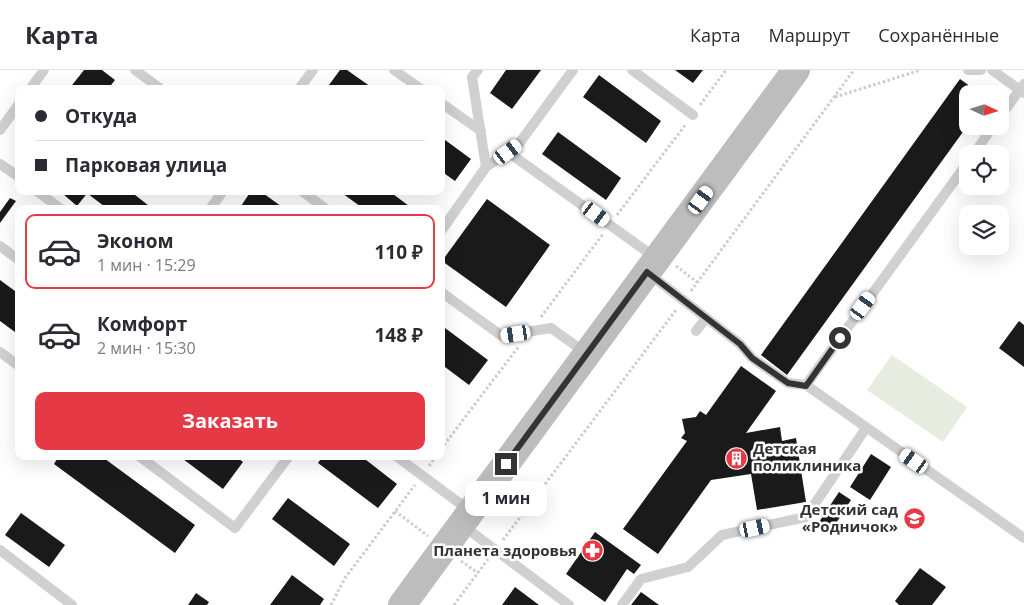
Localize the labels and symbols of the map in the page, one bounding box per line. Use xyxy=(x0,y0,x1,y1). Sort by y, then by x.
north arrow xyxy=(959,85,1009,135)
car xyxy=(491,137,524,167)
car xyxy=(686,183,715,217)
car xyxy=(579,199,612,229)
car xyxy=(848,289,877,323)
car xyxy=(500,324,531,344)
route start xyxy=(829,327,851,349)
place label: Детская поликлиника xyxy=(753,438,861,475)
building icon: Детская поликлиника xyxy=(725,446,749,470)
car xyxy=(897,446,930,476)
route end xyxy=(495,453,517,475)
callout: 1 мин xyxy=(465,482,547,516)
place label: Детский сад «Родничок» xyxy=(800,499,898,536)
school or university icon: Детский сад «Родничок» xyxy=(902,507,926,531)
car xyxy=(738,518,771,538)
pharmacy icon: Планета здоровья xyxy=(581,539,605,563)
place label: Планета здоровья xyxy=(433,540,577,560)

